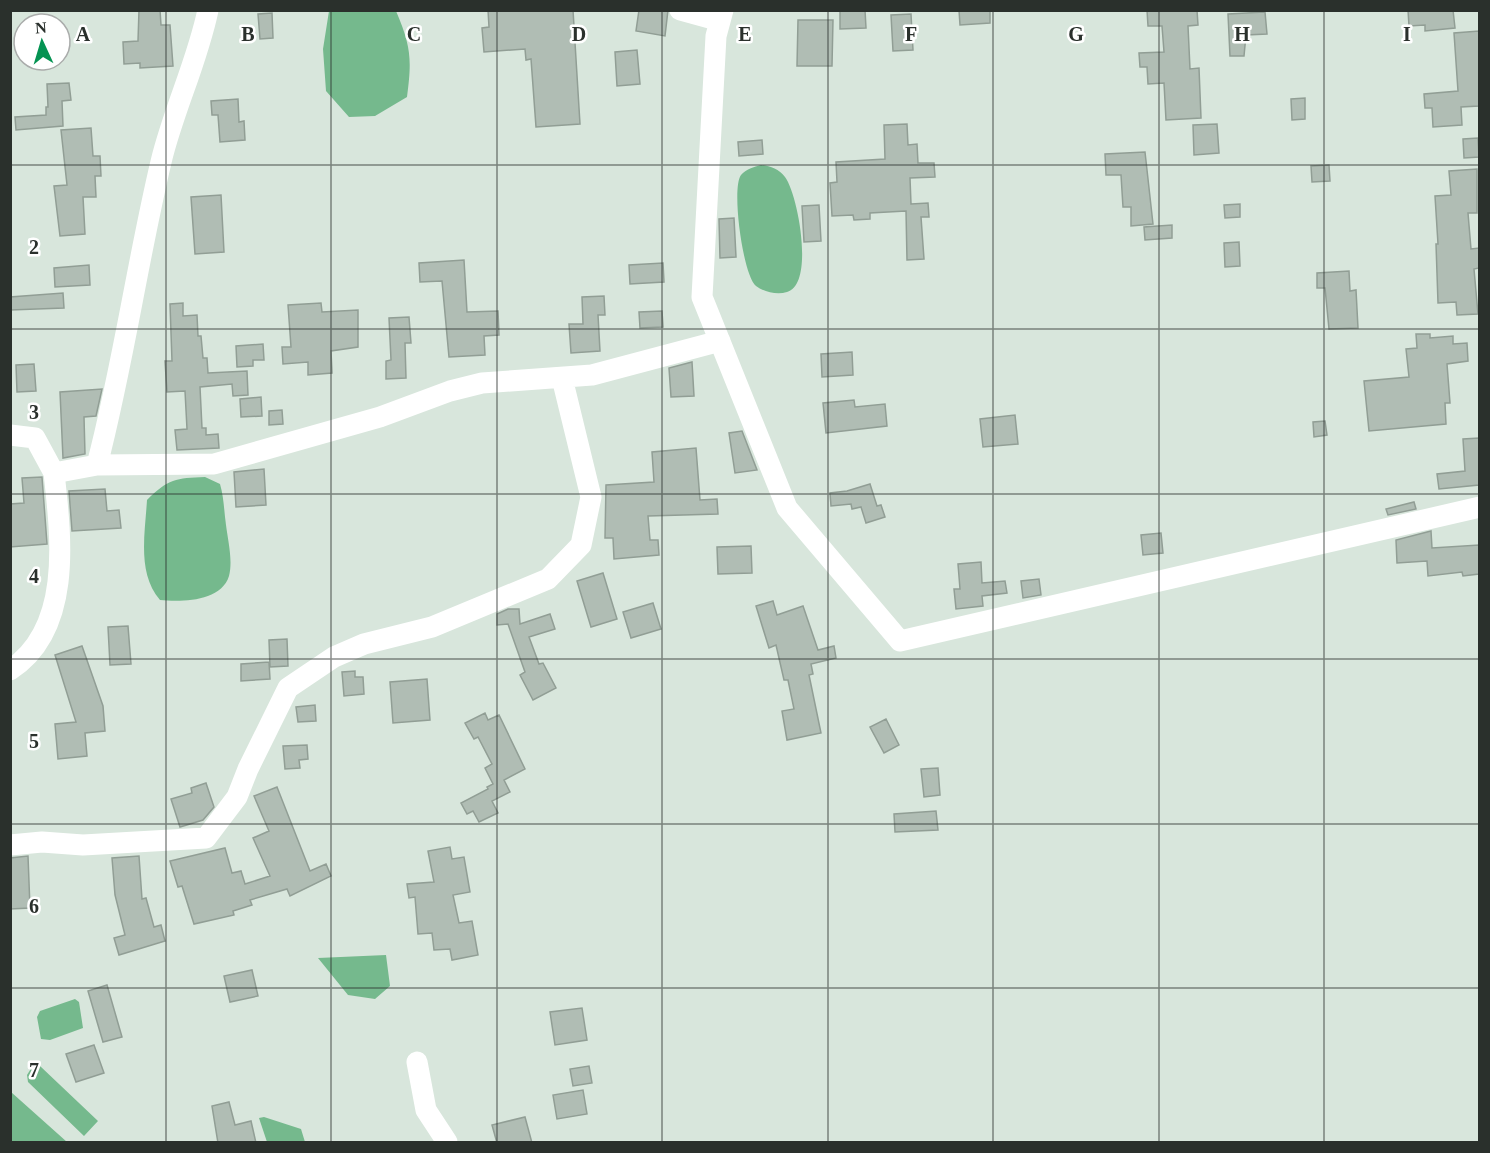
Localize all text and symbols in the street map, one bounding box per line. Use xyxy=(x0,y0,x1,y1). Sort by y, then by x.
north arrow xyxy=(12,12,72,72)
text: N xyxy=(35,19,48,36)
text: A xyxy=(76,23,91,45)
text: B xyxy=(241,23,255,45)
text: C xyxy=(407,23,421,45)
text: D xyxy=(572,23,586,45)
text: E xyxy=(738,23,752,45)
text: F xyxy=(905,23,917,45)
text: G xyxy=(1068,23,1084,45)
text: H xyxy=(1234,23,1250,45)
text: I xyxy=(1403,23,1411,45)
text: 2 xyxy=(29,236,39,258)
text: 3 xyxy=(29,401,39,423)
text: 4 xyxy=(29,565,39,587)
text: 5 xyxy=(29,730,39,752)
text: 6 xyxy=(29,895,39,917)
text: 7 xyxy=(29,1059,39,1081)

